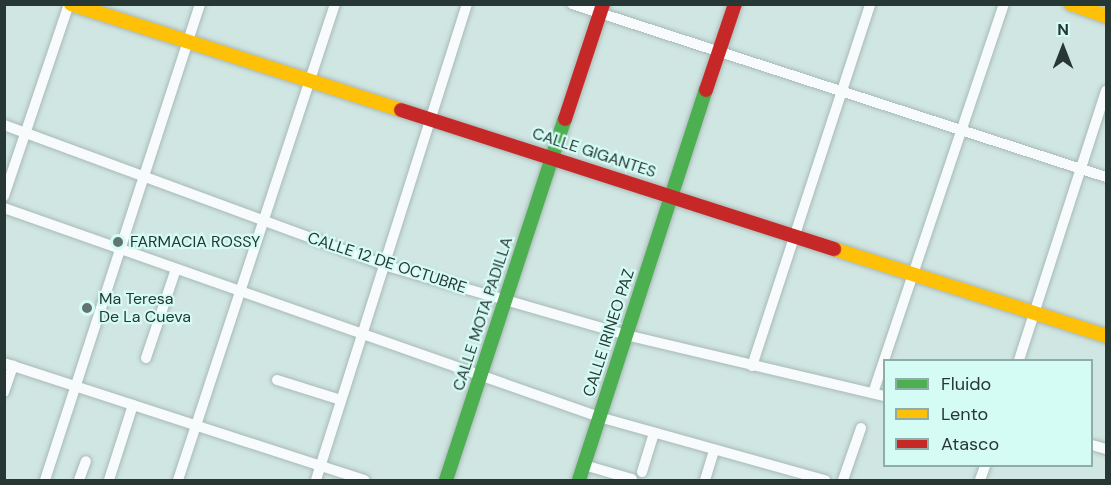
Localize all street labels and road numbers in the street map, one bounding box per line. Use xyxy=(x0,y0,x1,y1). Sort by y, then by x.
street label: CALLE GIGANTES xyxy=(530,124,658,182)
street label: CALLE 12 DE OCTUBRE xyxy=(305,228,469,298)
street label: CALLE MOTA PADILLA xyxy=(449,235,517,393)
street label: CALLE IRINEO PAZ xyxy=(579,267,639,399)

